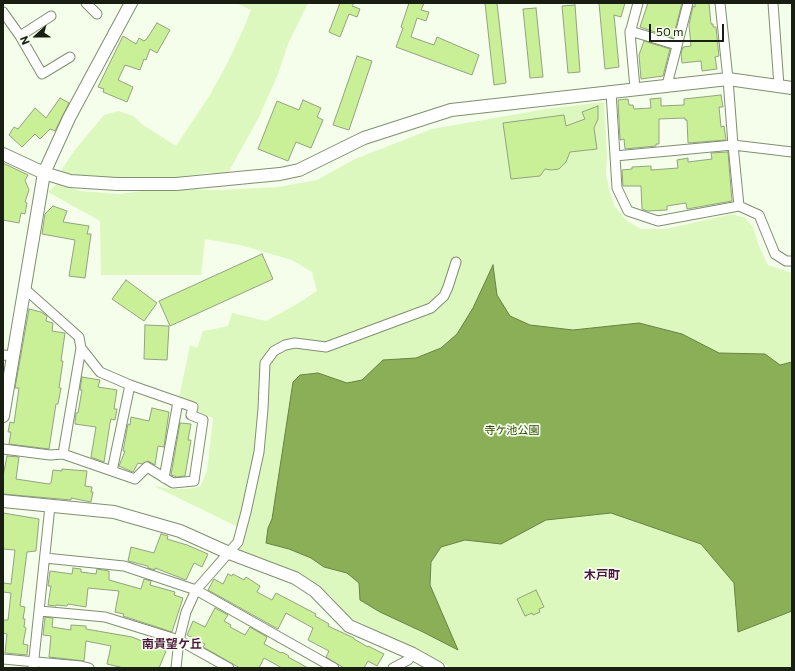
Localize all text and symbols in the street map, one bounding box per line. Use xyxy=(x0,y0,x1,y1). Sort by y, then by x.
north arrow xyxy=(16,16,56,56)
scale bar xyxy=(651,16,726,42)
text: 50 m xyxy=(656,24,684,38)
text: N xyxy=(17,34,32,47)
park label: 寺ケ池公園 xyxy=(485,423,539,437)
district label: 木戸町 xyxy=(584,568,620,582)
district label: 南貴望ケ丘 xyxy=(142,637,202,651)

